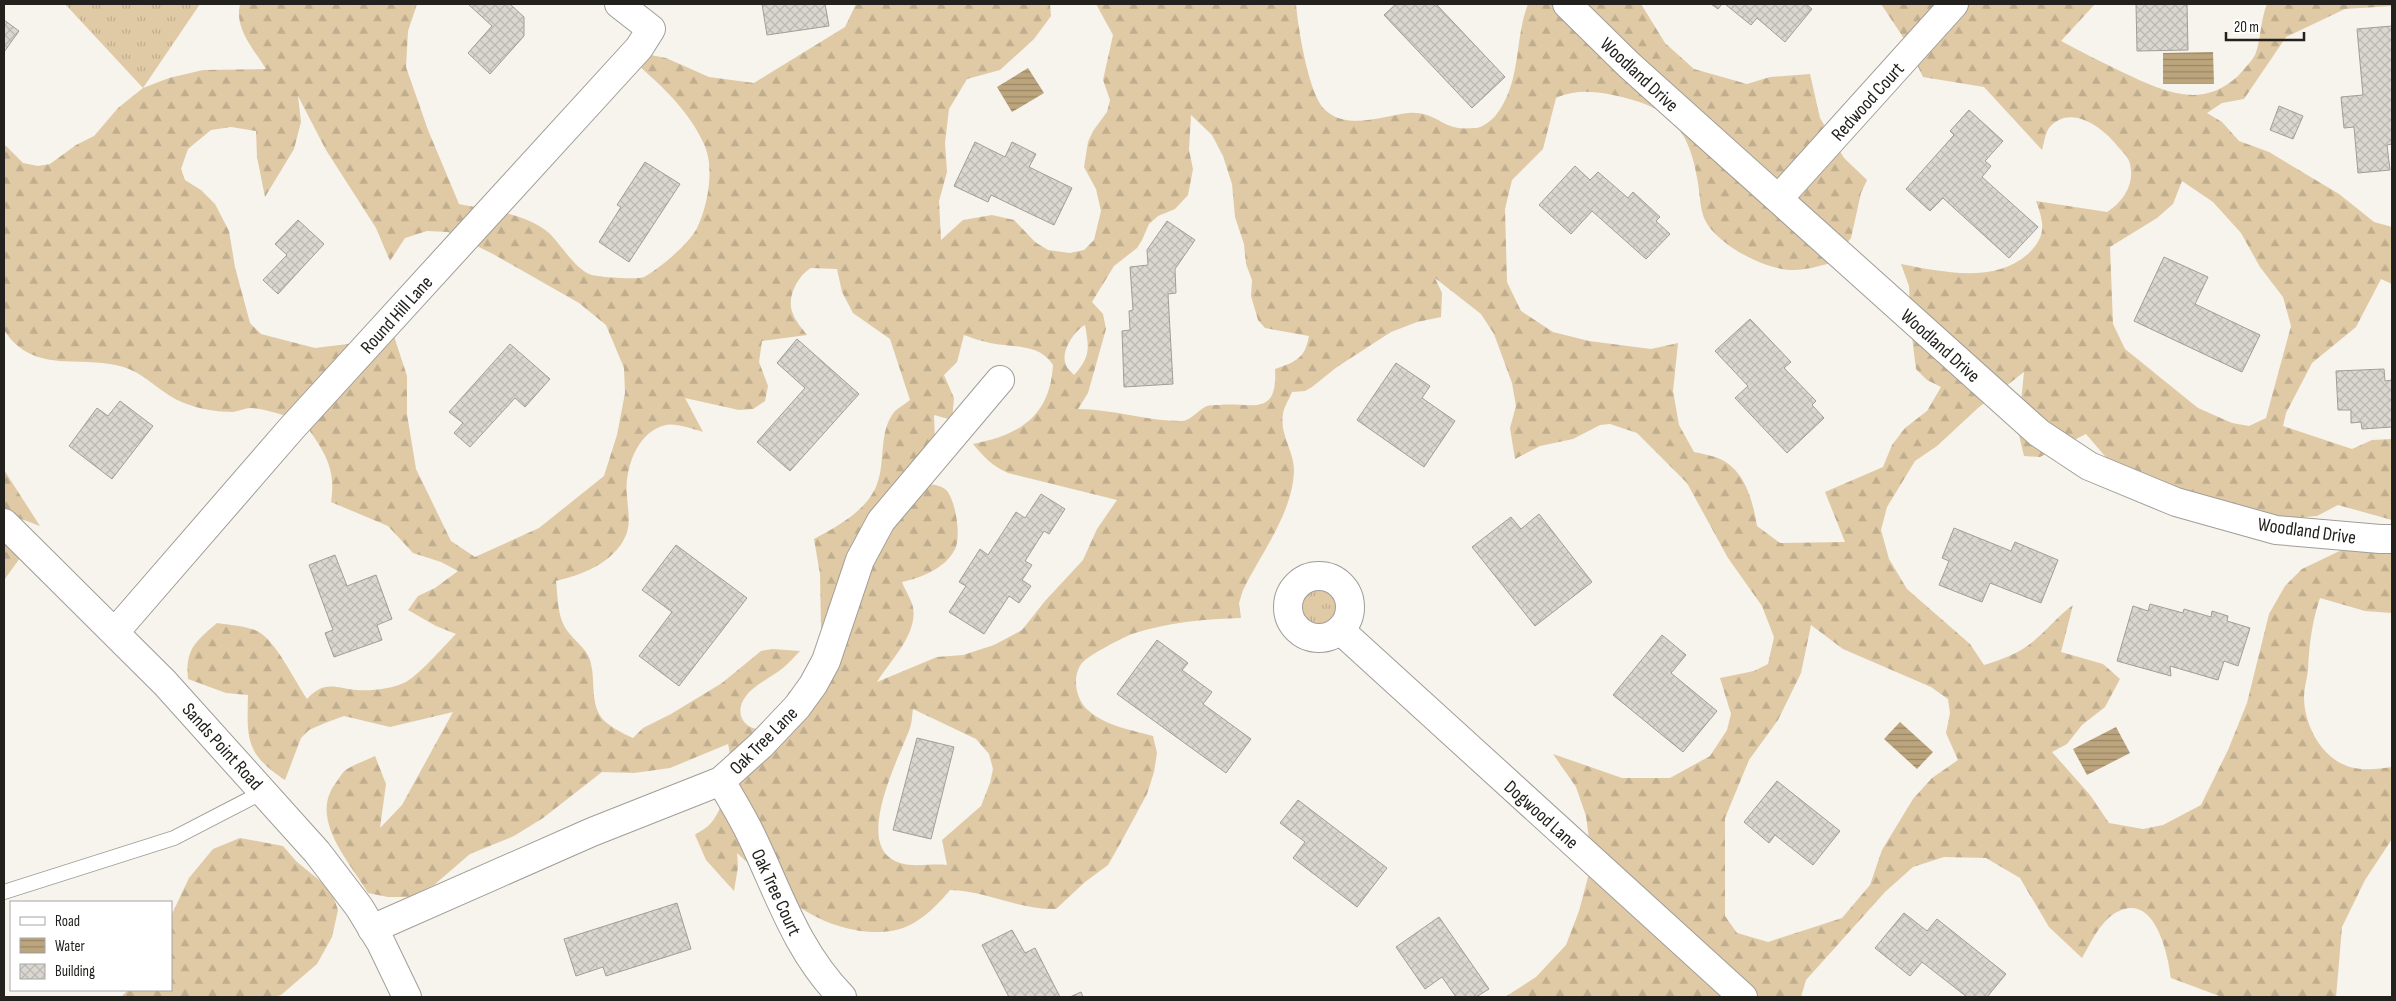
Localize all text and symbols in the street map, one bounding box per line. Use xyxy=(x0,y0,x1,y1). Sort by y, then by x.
scale bar xyxy=(2226,10,2304,42)
text: 20 m xyxy=(2234,18,2259,37)
street label: Woodland Drive xyxy=(1595,33,1683,117)
street label: Redwood Court xyxy=(1827,58,1910,146)
street label: Round Hill Lane xyxy=(356,271,438,359)
street label: Woodland Drive xyxy=(1896,304,1984,388)
street label: Woodland Drive xyxy=(2256,513,2357,550)
street label: Sands Point Road xyxy=(177,699,267,795)
street label: Oak Tree Lane xyxy=(725,702,803,780)
street label: Dogwood Lane xyxy=(1499,776,1583,854)
street label: Oak Tree Court xyxy=(746,846,806,940)
legend xyxy=(10,901,172,991)
text: Road xyxy=(55,912,80,931)
text: Water xyxy=(55,937,86,956)
text: Building xyxy=(55,962,95,981)

